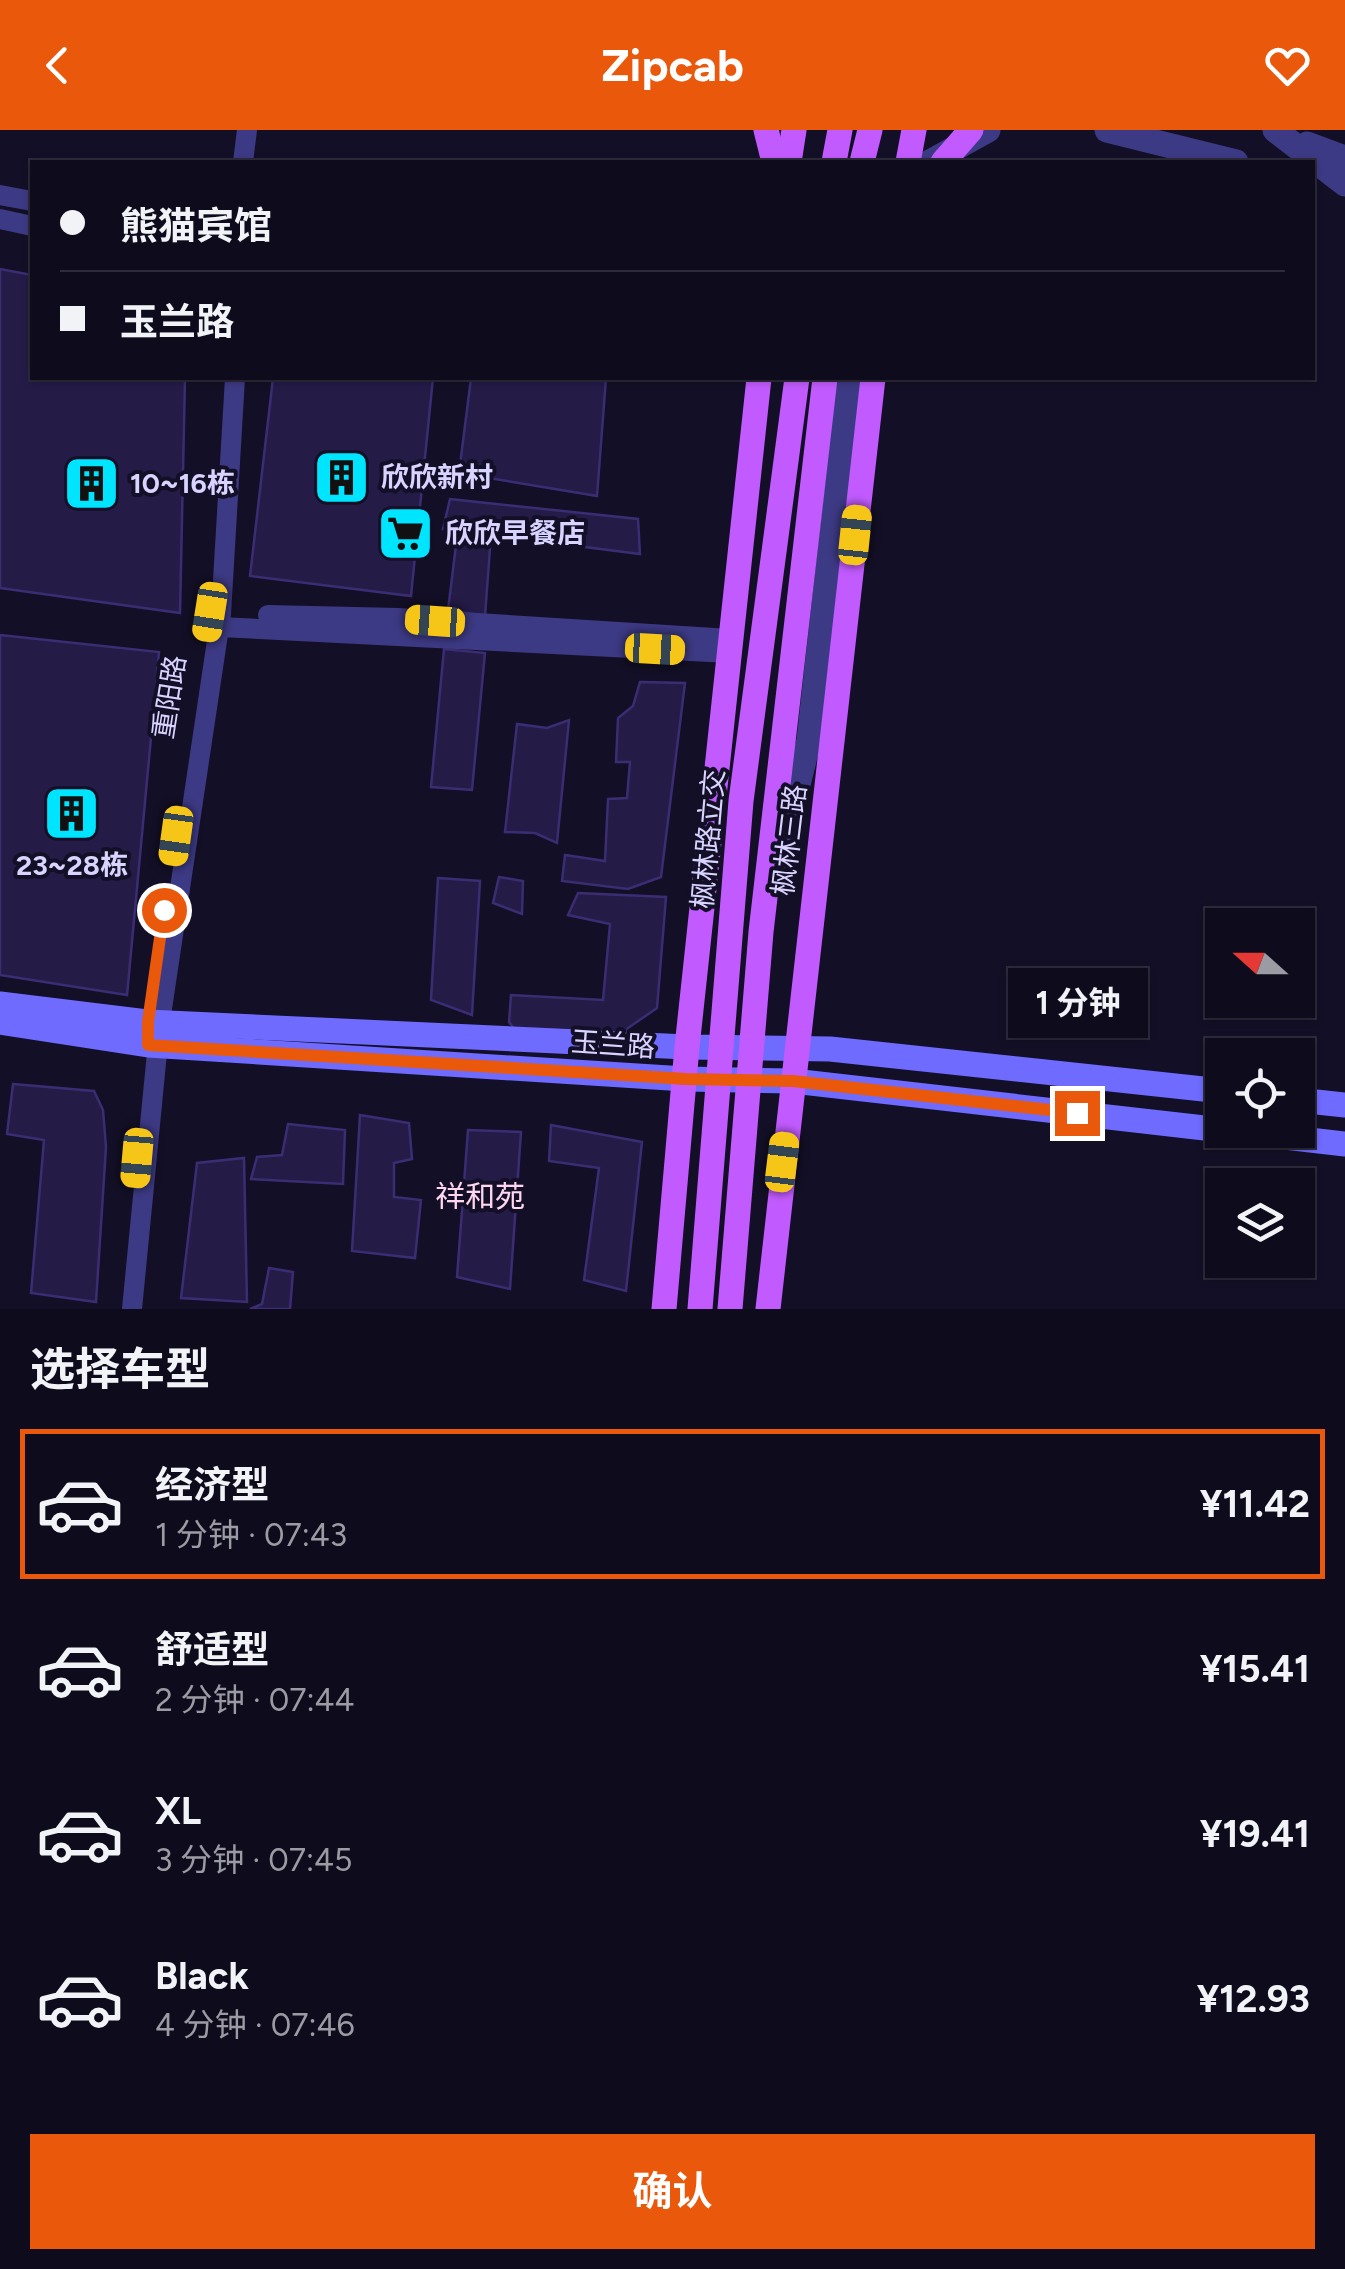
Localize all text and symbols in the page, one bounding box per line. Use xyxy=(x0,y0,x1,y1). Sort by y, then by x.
icon: back xyxy=(30,38,85,93)
text: Zipcab xyxy=(601,38,744,92)
icon: heart xyxy=(1260,38,1315,93)
text: 熊猫宾馆 xyxy=(120,203,272,249)
text: 玉兰路 xyxy=(120,299,234,345)
building icon: 欣欣新村 xyxy=(312,447,372,507)
building icon: 10~16栋 xyxy=(61,453,121,513)
place label: 欣欣新村 xyxy=(381,460,493,494)
place label: 10~16栋 xyxy=(130,466,235,500)
supermarket icon: 欣欣早餐店 xyxy=(376,503,436,563)
car xyxy=(837,504,873,566)
place label: 欣欣早餐店 xyxy=(445,516,585,550)
car xyxy=(190,580,230,644)
car xyxy=(404,604,466,638)
car xyxy=(624,632,686,666)
street label: 重阳路 xyxy=(146,653,192,741)
street label: 枫林路立交 xyxy=(685,768,731,910)
street label: 枫林三路 xyxy=(765,782,813,898)
building icon: 23~28栋 xyxy=(42,784,102,844)
car xyxy=(157,804,195,868)
place label: 23~28栋 xyxy=(16,848,128,882)
route start xyxy=(142,888,187,933)
north arrow xyxy=(1205,908,1315,1018)
map controls xyxy=(1205,908,1315,1278)
callout: 1 分钟 xyxy=(1007,968,1147,1038)
text: 1 分钟 xyxy=(1035,984,1121,1022)
street label: 玉兰路 xyxy=(570,1024,656,1064)
button: locate xyxy=(1205,1038,1315,1148)
route end xyxy=(1055,1091,1100,1136)
car xyxy=(119,1127,155,1189)
car xyxy=(763,1130,801,1194)
button: layers xyxy=(1205,1168,1315,1278)
district label: 祥和苑 xyxy=(435,1178,525,1215)
text: 选择车型 xyxy=(30,1342,210,1396)
icon: car xyxy=(35,1459,125,1549)
text: 经济型 xyxy=(155,1462,269,1508)
text: ¥11.42 xyxy=(1200,1481,1310,1527)
text: 1 分钟 · 07:43 xyxy=(155,1516,347,1554)
icon: car xyxy=(35,1624,125,1714)
text: 舒适型 xyxy=(155,1627,269,1673)
text: ¥15.41 xyxy=(1200,1646,1310,1692)
text: 2 分钟 · 07:44 xyxy=(155,1681,354,1719)
text: XL xyxy=(155,1788,201,1834)
icon: car xyxy=(35,1789,125,1879)
text: ¥19.41 xyxy=(1200,1811,1310,1857)
text: 3 分钟 · 07:45 xyxy=(155,1841,352,1879)
text: Black xyxy=(155,1953,249,1999)
icon: car xyxy=(35,1954,125,2044)
text: ¥12.93 xyxy=(1197,1976,1310,2022)
text: 4 分钟 · 07:46 xyxy=(155,2006,355,2044)
button: 确认 xyxy=(30,2134,1315,2249)

